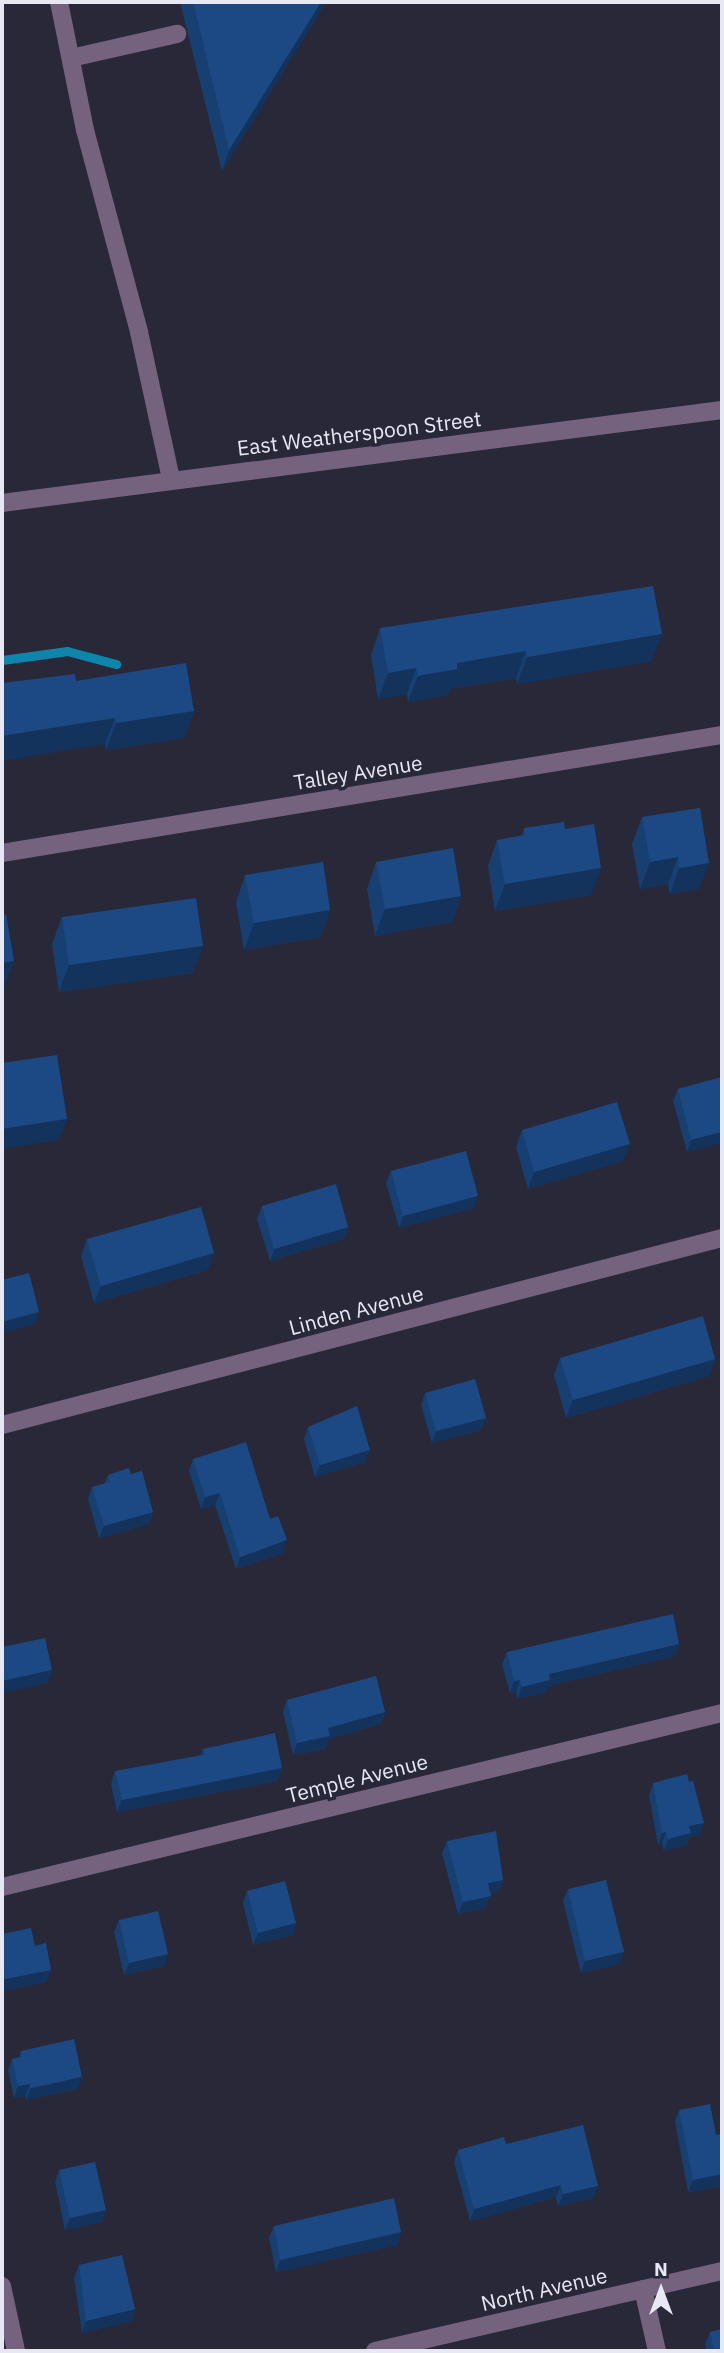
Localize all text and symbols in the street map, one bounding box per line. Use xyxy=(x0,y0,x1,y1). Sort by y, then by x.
street label: East Weatherspoon Street xyxy=(235,406,483,460)
street label: Talley Avenue xyxy=(292,749,424,795)
street label: Linden Avenue xyxy=(286,1280,426,1340)
street label: Temple Avenue xyxy=(284,1748,430,1808)
north arrow xyxy=(626,2255,696,2325)
text: N xyxy=(654,2257,668,2281)
street label: North Avenue xyxy=(478,2262,610,2316)

